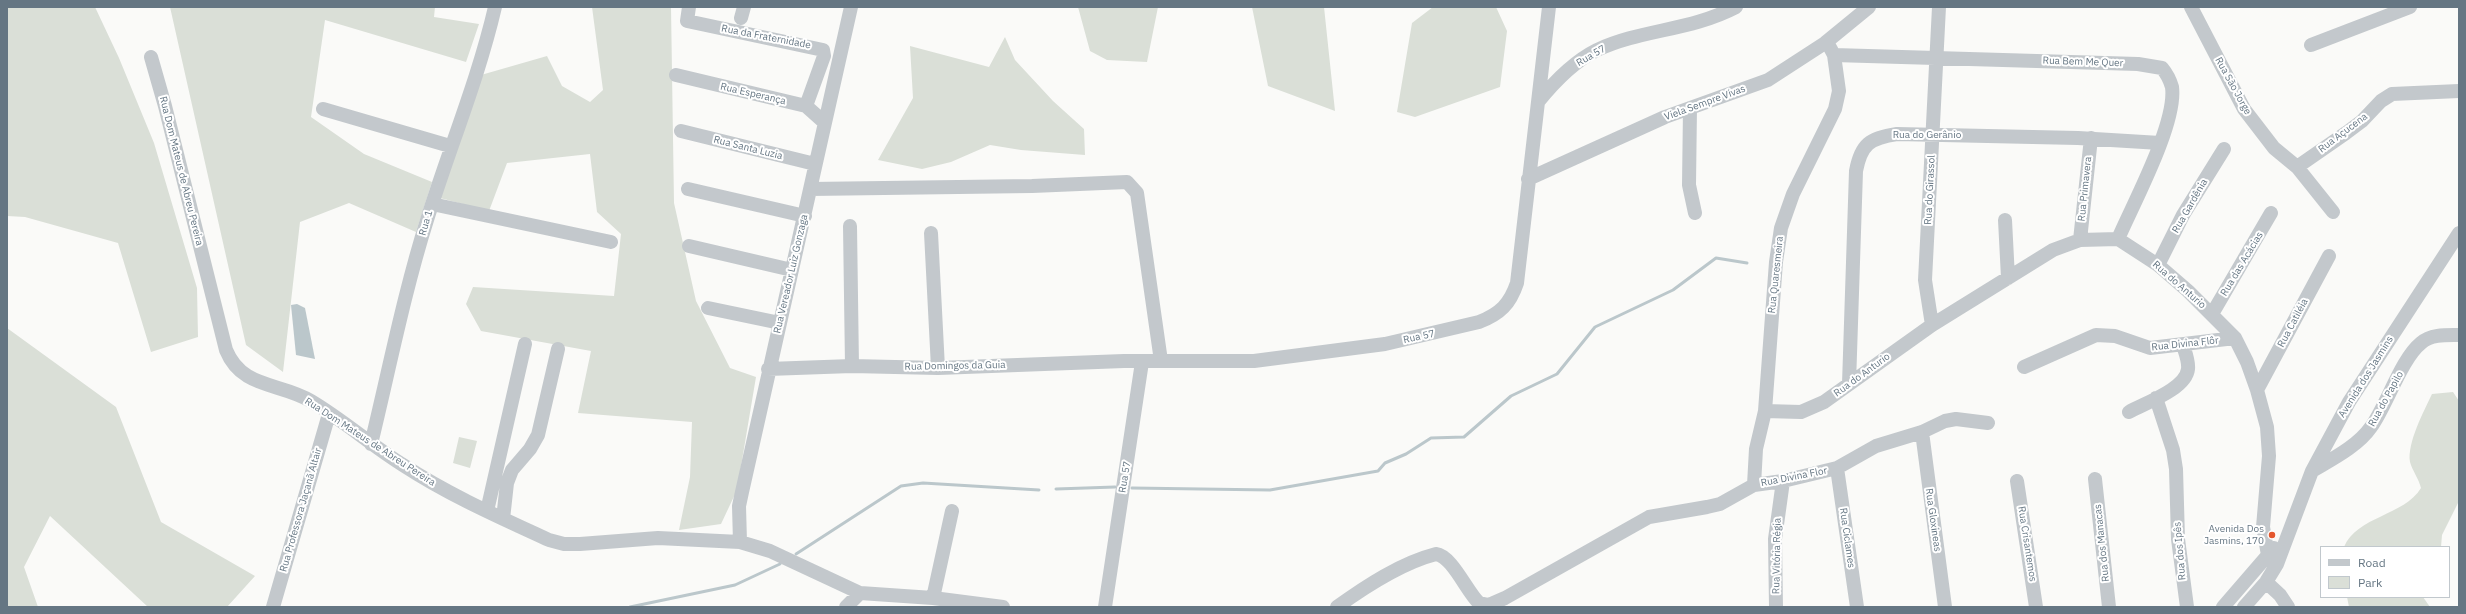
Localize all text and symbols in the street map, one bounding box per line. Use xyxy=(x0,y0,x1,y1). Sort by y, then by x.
street label: Rua da Fraternidade xyxy=(720,22,812,52)
street label: Rua 57 xyxy=(1574,43,1608,69)
street label: Rua Bem Me Quer xyxy=(2042,55,2124,69)
street label: Rua São Jorge xyxy=(2212,55,2254,117)
street label: Rua Esperança xyxy=(719,81,787,107)
street label: Viela Sempre Vivas xyxy=(1663,83,1747,123)
street label: Rua Dom Mateus de Abreu Pereira xyxy=(157,95,205,247)
street label: Rua Açucena xyxy=(2316,111,2370,155)
street label: Rua do Gerânio xyxy=(1893,129,1961,141)
street label: Rua Santa Luzia xyxy=(712,134,784,162)
street label: Rua do Girassol xyxy=(1922,155,1938,225)
street label: Rua Primavera xyxy=(2076,156,2094,222)
street label: Rua Gardênia xyxy=(2170,177,2210,235)
street label: Rua 1 xyxy=(417,209,435,237)
street label: Rua Vereador Luiz Gonzaga xyxy=(771,213,811,335)
street label: Rua das Acácias xyxy=(2218,230,2266,298)
street label: Rua Quaresmeira xyxy=(1766,236,1786,314)
street label: Rua do Anturio xyxy=(2150,259,2208,311)
street label: Rua Catiléia xyxy=(2275,297,2311,349)
street label: Rua 57 xyxy=(1402,328,1436,346)
street label: Avenida dos Jasmins xyxy=(2336,334,2396,420)
street label: Rua Divina Flôr xyxy=(2151,335,2219,353)
street label: Rua do Anturio xyxy=(1832,351,1892,399)
street label: Rua Domingos da Guia xyxy=(904,359,1006,373)
street label: Rua do Papilo xyxy=(2366,369,2406,429)
street label: Rua Dom Mateus de Abreu Pereira xyxy=(302,395,438,489)
street label: Rua Professora Jaçanã Altair xyxy=(278,447,324,573)
street label: Rua 57 xyxy=(1117,460,1133,494)
street label: Rua Divina Flor xyxy=(1760,465,1828,489)
street label: Rua Gloxineas xyxy=(1923,488,1943,552)
street label: Rua dos Manacas xyxy=(2092,504,2112,582)
street label: Rua Crisantemos xyxy=(2015,505,2039,583)
street label: Rua Ciclames xyxy=(1837,507,1857,569)
street label: Rua Vitória Régia xyxy=(1770,518,1784,594)
street label: Rua dos Ipês xyxy=(2171,521,2189,581)
place label: Avenida Dos Jasmins, 170 xyxy=(2204,523,2264,546)
marker: Avenida Dos Jasmins, 170 xyxy=(2267,530,2277,540)
legend xyxy=(2320,546,2450,598)
text: Road xyxy=(2358,555,2386,570)
text: Park xyxy=(2358,575,2382,590)

